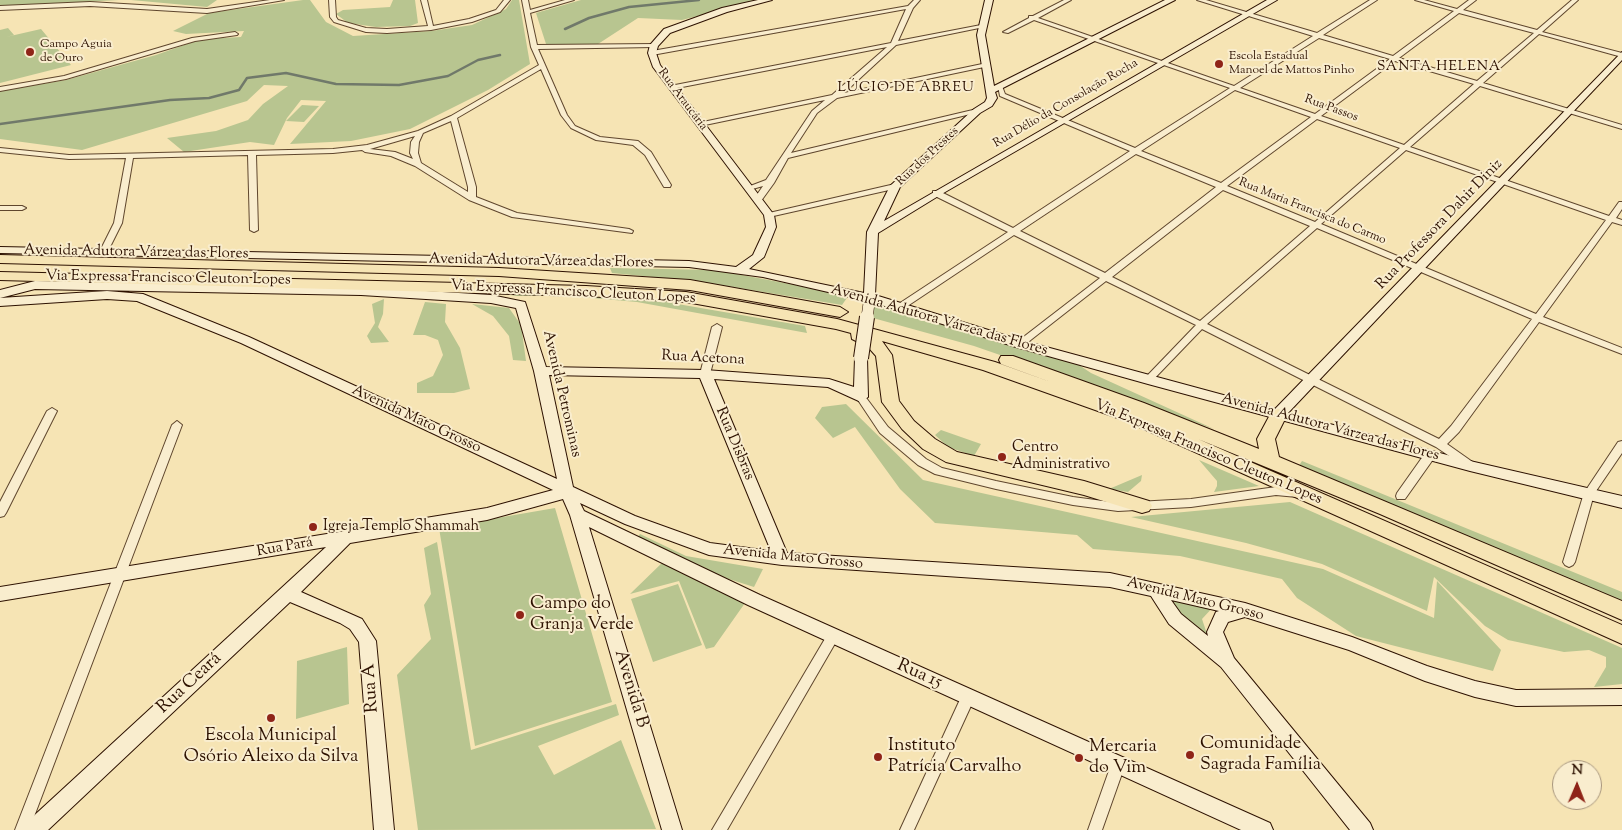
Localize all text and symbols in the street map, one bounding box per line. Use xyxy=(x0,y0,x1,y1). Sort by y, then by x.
place label: Campo Aguia de Ouro xyxy=(40,38,112,66)
marker: Campo Aguia de Ouro xyxy=(24,46,36,58)
place label: Escola Estadual Manoel de Mattos Pinho xyxy=(1229,50,1354,78)
street label: Rua Délio da Consolação Rocha xyxy=(991,57,1141,151)
marker: Escola Estadual Manoel de Mattos Pinho xyxy=(1213,58,1225,70)
district label: SANTA HELENA xyxy=(1375,60,1503,76)
street label: Rua Araucária xyxy=(654,66,710,134)
district label: LÚCIO DE ABREU xyxy=(836,81,976,97)
street label: Rua Passos xyxy=(1302,93,1360,125)
street label: Rua dos Prestes xyxy=(894,125,962,189)
street label: Rua Professora Dahir Diniz xyxy=(1373,156,1507,294)
street label: Rua Maria Francisca do Carmo xyxy=(1236,176,1388,248)
street label: Avenida Adutora Várzea das Flores xyxy=(23,242,249,264)
street label: Avenida Adutora Várzea das Flores xyxy=(428,251,654,273)
street label: Via Expressa Francisco Cleuton Lopes xyxy=(45,268,291,290)
street label: Via Expressa Francisco Cleuton Lopes xyxy=(450,278,696,308)
street label: Avenida Adutora Várzea das Flores xyxy=(828,281,1050,361)
street label: Avenida Petrominas xyxy=(538,329,584,459)
street label: Rua Acetona xyxy=(661,348,745,370)
street label: Avenida Mato Grosso xyxy=(348,382,484,458)
street label: Avenida Adutora Várzea das Flores xyxy=(1219,390,1441,466)
street label: Via Expressa Francisco Cleuton Lopes xyxy=(1091,397,1325,509)
street label: Rua Disbras xyxy=(711,405,757,483)
place label: Centro Administrativo xyxy=(1012,439,1110,474)
marker: Centro Administrativo xyxy=(996,451,1008,463)
place label: Igreja Templo Shammah xyxy=(323,518,479,536)
marker: Igreja Templo Shammah xyxy=(307,521,319,533)
street label: Rua Pará xyxy=(256,534,314,562)
street label: Avenida Mato Grosso xyxy=(722,542,864,574)
street label: Avenida Mato Grosso xyxy=(1125,574,1265,626)
place label: Campo do Granja Verde xyxy=(530,594,634,636)
marker: Campo do Granja Verde xyxy=(514,609,526,621)
street label: Avenida B xyxy=(608,647,652,731)
street label: Rua Ceará xyxy=(153,649,227,719)
street label: Rua 15 xyxy=(893,656,945,694)
street label: Rua A xyxy=(359,663,385,713)
marker: Escola Municipal Osório Aleixo da Silva xyxy=(265,712,277,724)
place label: Escola Municipal Osório Aleixo da Silva xyxy=(184,726,358,769)
place label: Comunidade Sagrada Família xyxy=(1200,734,1321,776)
place label: Instituto Patrícia Carvalho xyxy=(888,736,1021,779)
place label: Mercaria do Vim xyxy=(1089,737,1157,780)
marker: Comunidade Sagrada Família xyxy=(1184,749,1196,761)
marker: Instituto Patrícia Carvalho xyxy=(872,751,884,763)
marker: Mercaria do Vim xyxy=(1073,752,1085,764)
north arrow xyxy=(1552,760,1602,810)
text: N xyxy=(1571,761,1583,781)

